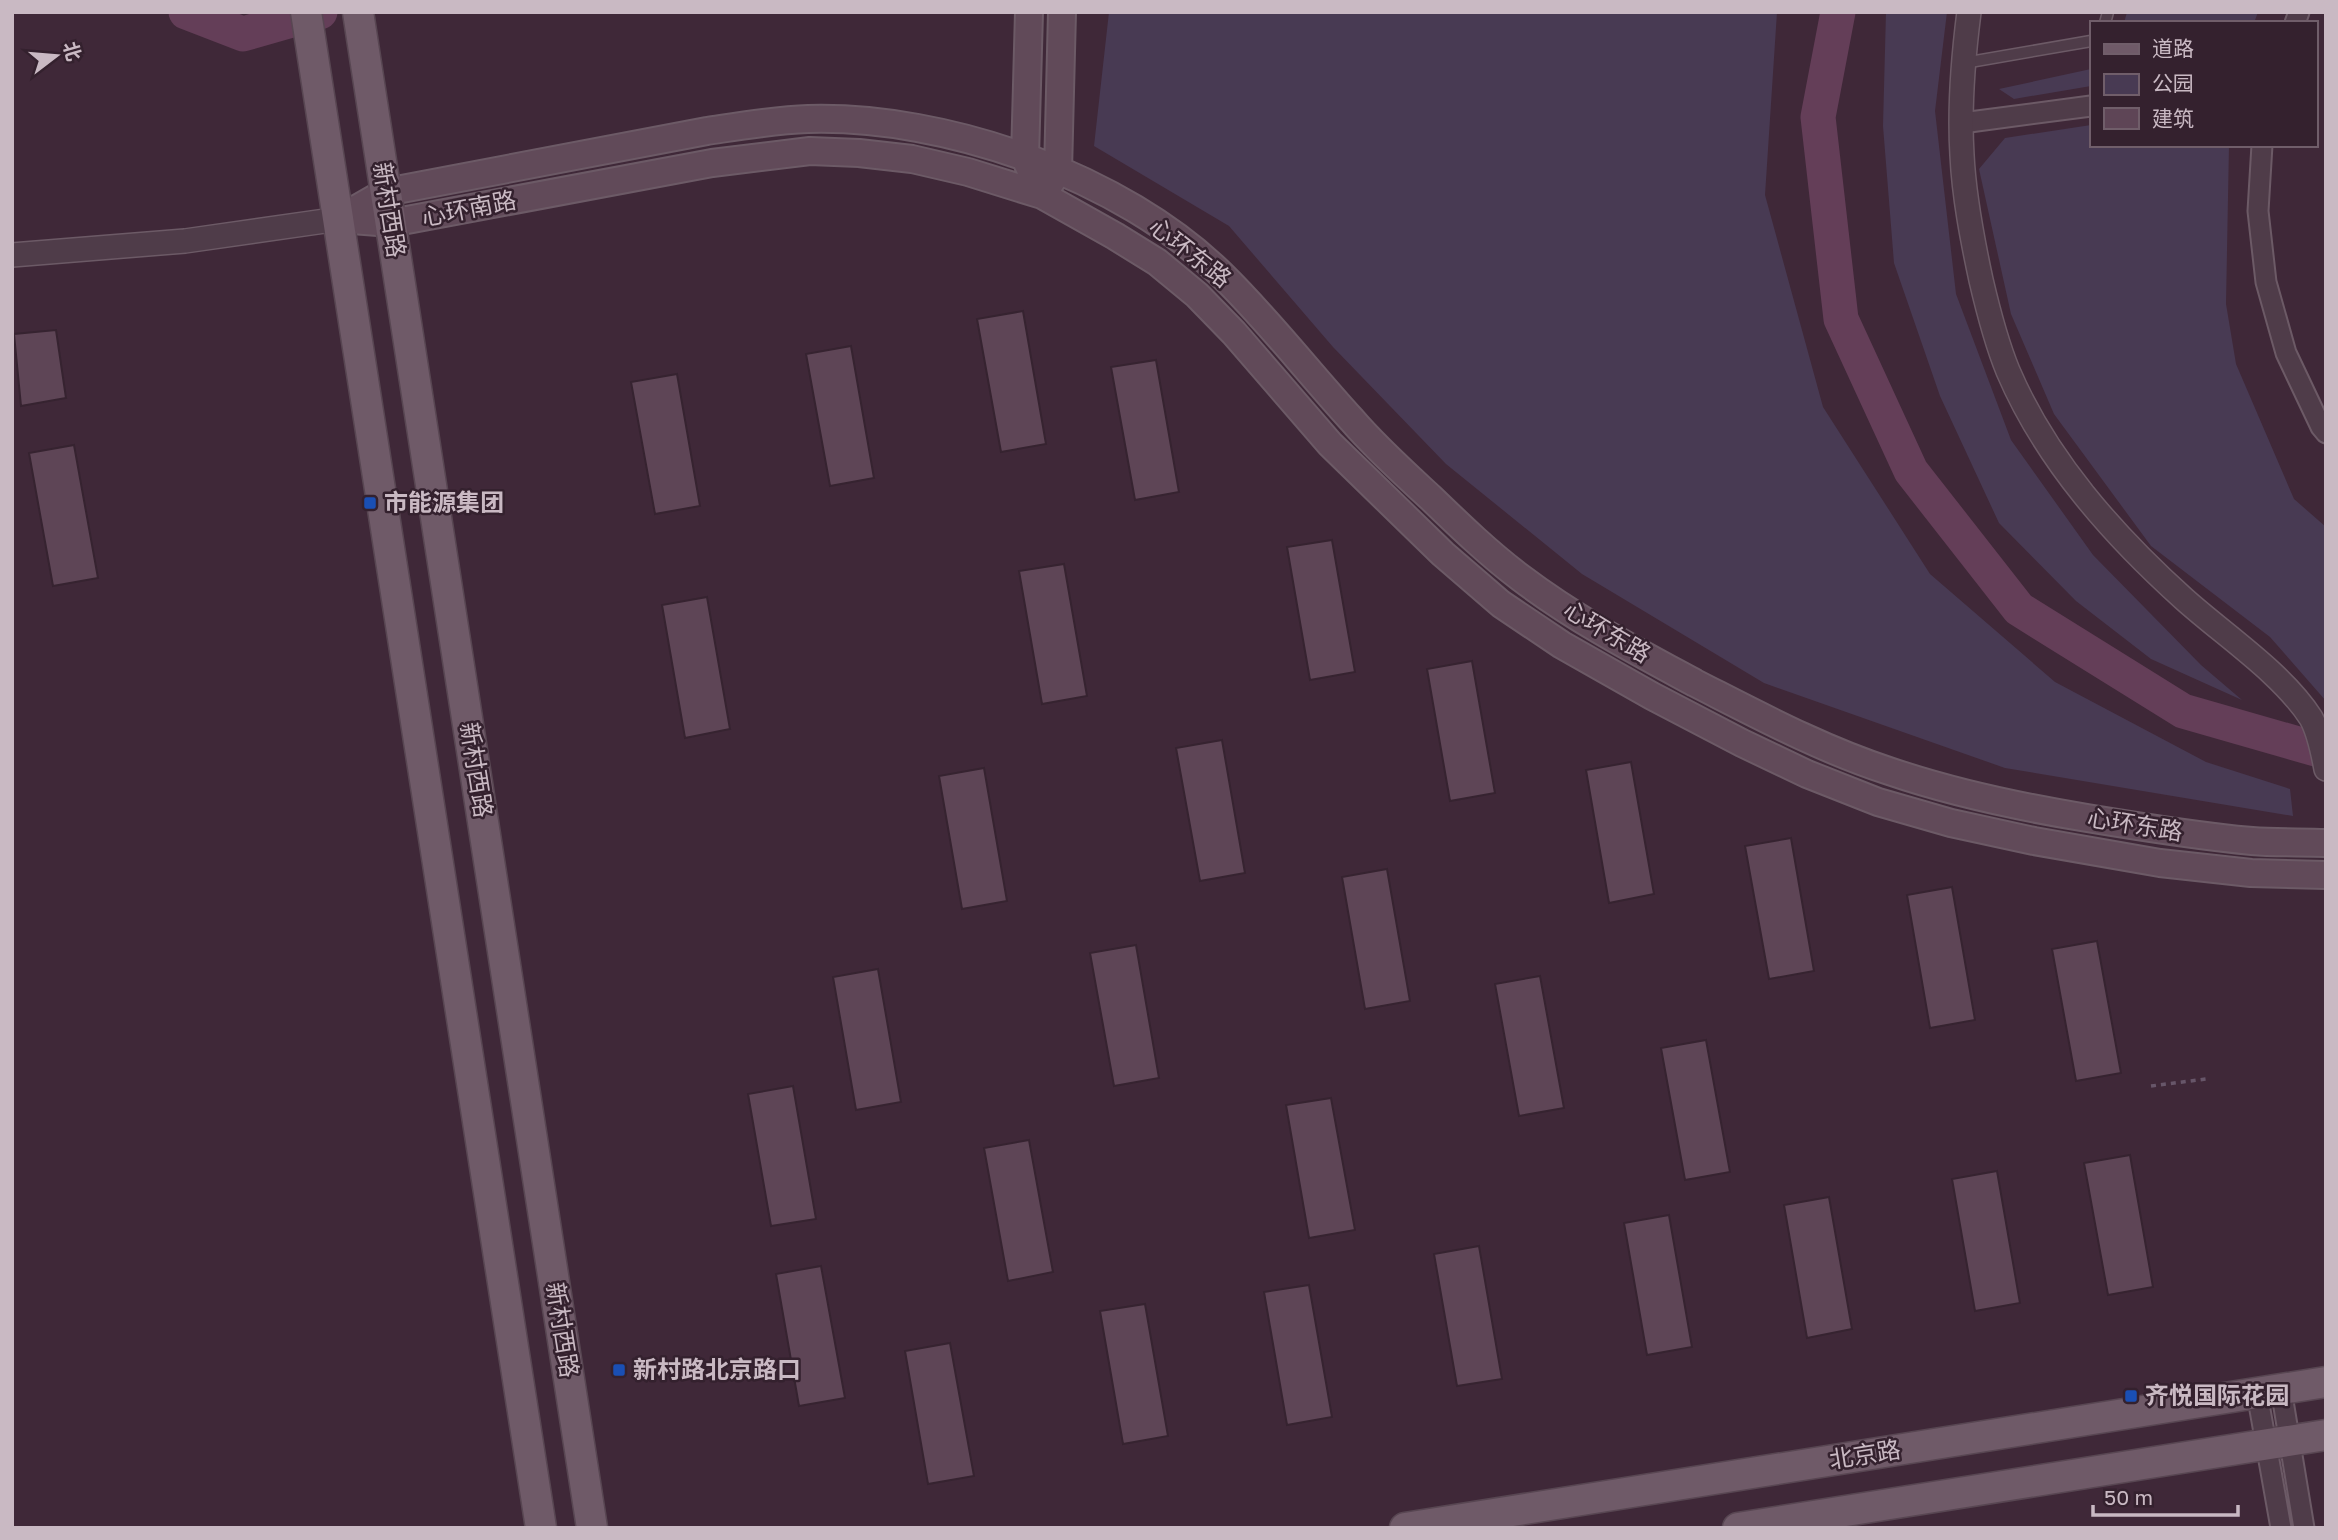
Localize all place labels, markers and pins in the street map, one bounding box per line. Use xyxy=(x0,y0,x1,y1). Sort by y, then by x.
place label: 市能源集团 xyxy=(384,487,504,516)
marker: 市能源集团 xyxy=(362,495,378,511)
place label: 新村路北京路口 xyxy=(633,1354,801,1383)
marker: 新村路北京路口 xyxy=(611,1362,627,1378)
place label: 齐悦国际花园 xyxy=(2145,1380,2289,1409)
marker: 齐悦国际花园 xyxy=(2123,1388,2139,1404)

